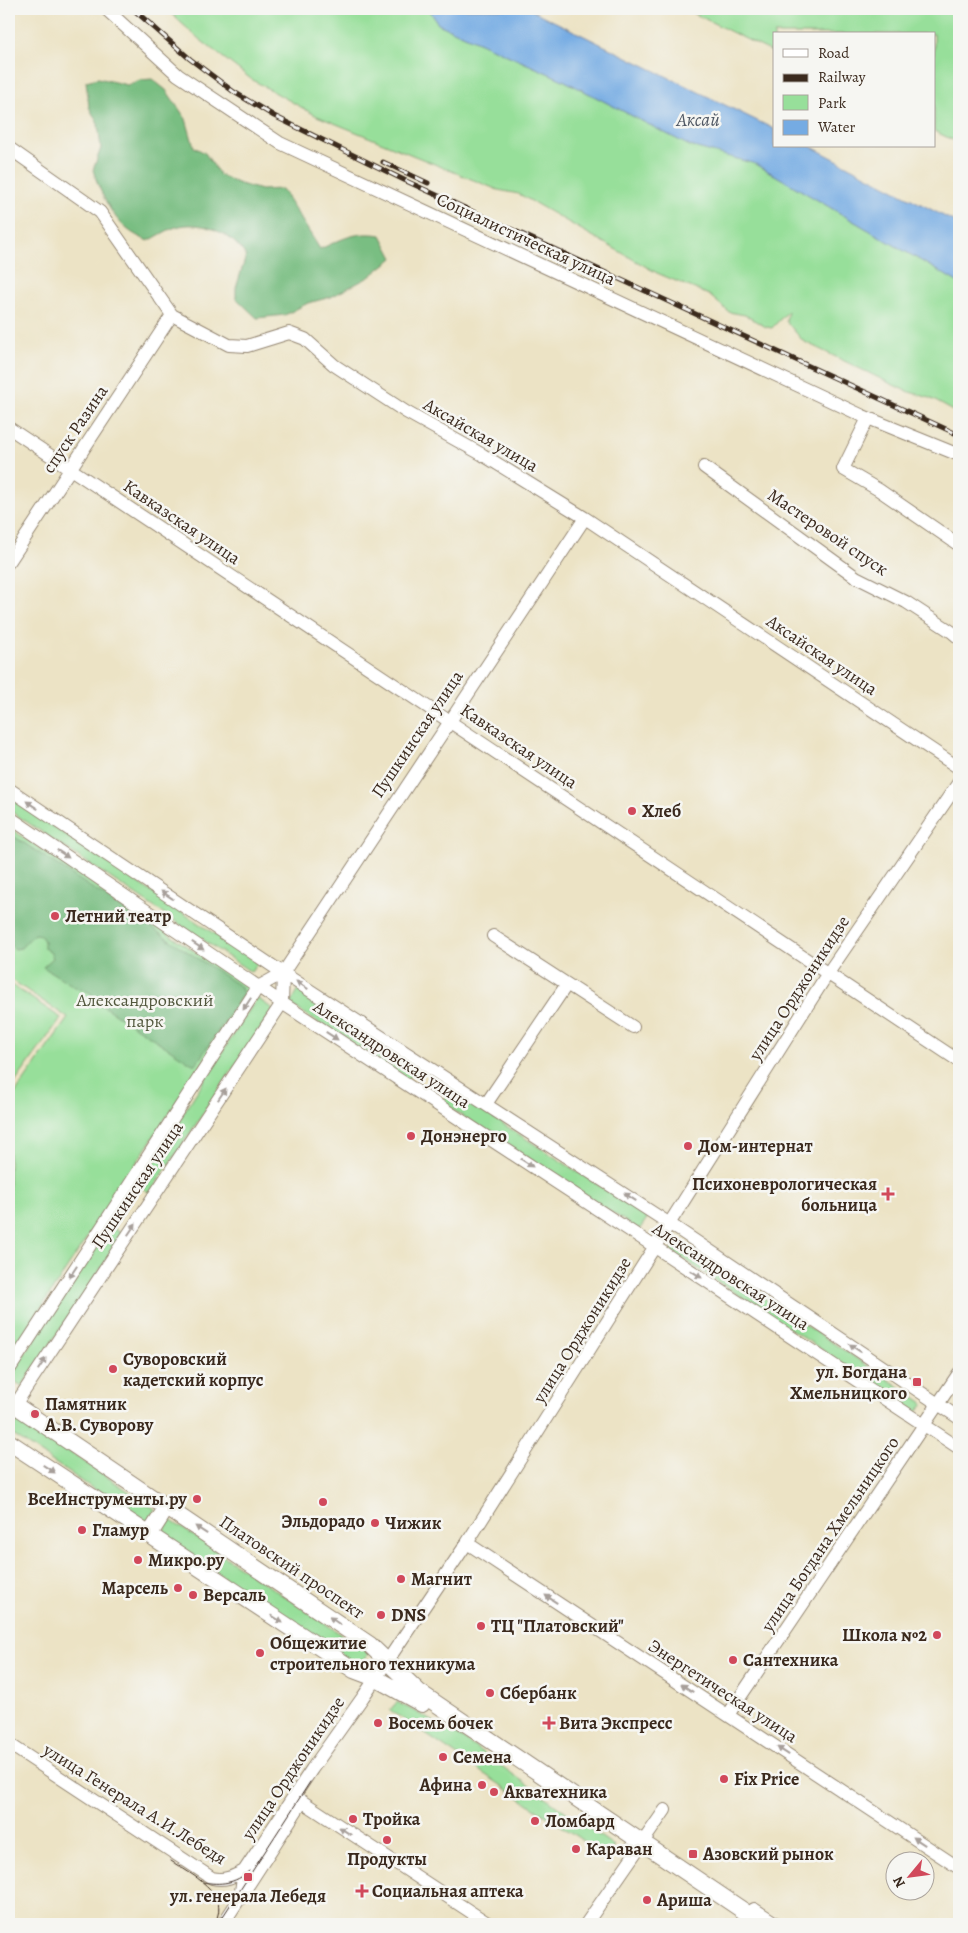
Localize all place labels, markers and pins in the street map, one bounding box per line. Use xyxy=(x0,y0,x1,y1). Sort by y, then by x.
place label: Хлеб xyxy=(642,799,681,823)
marker: Хлеб xyxy=(626,805,638,817)
place label: Летний театр xyxy=(65,904,172,928)
marker: Летний театр xyxy=(49,910,61,922)
place label: Донэнерго xyxy=(421,1124,507,1148)
marker: Донэнерго xyxy=(405,1130,417,1142)
place label: Дом-интернат xyxy=(698,1134,813,1158)
marker: Дом-интернат xyxy=(682,1140,694,1152)
place label: Психоневрологическая больница xyxy=(692,1172,877,1217)
marker: Психоневрологическая больница xyxy=(881,1187,895,1201)
place label: Суворовский кадетский корпус xyxy=(123,1347,264,1392)
place label: ул. Богдана Хмельницкого xyxy=(790,1360,907,1405)
marker: Суворовский кадетский корпус xyxy=(107,1363,119,1375)
marker: ул. Богдана Хмельницкого xyxy=(911,1376,923,1388)
place label: Памятник А.В. Суворову xyxy=(44,1392,154,1437)
marker: Памятник А.В. Суворову xyxy=(29,1408,41,1420)
place label: ВсеИнструменты.ру xyxy=(28,1487,187,1511)
marker: ВсеИнструменты.ру xyxy=(191,1493,203,1505)
marker: Эльдорадо xyxy=(317,1496,329,1508)
place label: Эльдорадо xyxy=(281,1509,365,1533)
place label: Чижик xyxy=(385,1511,442,1535)
marker: Чижик xyxy=(369,1517,381,1529)
place label: Гламур xyxy=(92,1518,150,1542)
marker: Гламур xyxy=(76,1524,88,1536)
place label: Микро.ру xyxy=(148,1548,225,1572)
marker: Микро.ру xyxy=(132,1554,144,1566)
place label: Магнит xyxy=(411,1567,472,1591)
marker: Магнит xyxy=(395,1573,407,1585)
place label: Марсель xyxy=(102,1576,169,1600)
marker: Марсель xyxy=(172,1582,184,1594)
place label: Версаль xyxy=(203,1583,267,1607)
marker: Версаль xyxy=(187,1589,199,1601)
place label: DNS xyxy=(391,1603,426,1627)
marker: DNS xyxy=(375,1609,387,1621)
place label: ТЦ "Платовский" xyxy=(491,1614,624,1638)
marker: ТЦ "Платовский" xyxy=(475,1620,487,1632)
place label: Школа №2 xyxy=(842,1623,927,1647)
marker: Школа №2 xyxy=(931,1629,943,1641)
place label: Общежитие строительного техникума xyxy=(270,1631,476,1676)
marker: Общежитие строительного техникума xyxy=(254,1647,266,1659)
place label: Сантехника xyxy=(743,1648,839,1672)
marker: Сантехника xyxy=(727,1654,739,1666)
place label: Сбербанк xyxy=(500,1681,577,1705)
marker: Сбербанк xyxy=(484,1687,496,1699)
place label: Восемь бочек xyxy=(388,1711,493,1735)
place label: Вита Экспресс xyxy=(559,1711,673,1735)
marker: Восемь бочек xyxy=(372,1717,384,1729)
marker: Вита Экспресс xyxy=(543,1717,555,1729)
place label: Семена xyxy=(453,1745,512,1769)
marker: Семена xyxy=(437,1751,449,1763)
place label: Fix Price xyxy=(734,1767,799,1791)
place label: Афина xyxy=(419,1773,472,1797)
marker: Fix Price xyxy=(718,1773,730,1785)
marker: Афина xyxy=(476,1779,488,1791)
place label: Акватехника xyxy=(503,1780,608,1804)
marker: Акватехника xyxy=(488,1786,500,1798)
place label: Тройка xyxy=(363,1807,421,1831)
place label: Ломбард xyxy=(545,1809,615,1833)
marker: Тройка xyxy=(347,1813,359,1825)
marker: Ломбард xyxy=(529,1815,541,1827)
marker: Продукты xyxy=(381,1834,393,1846)
place label: Караван xyxy=(586,1837,653,1861)
place label: Азовский рынок xyxy=(702,1842,834,1866)
marker: Караван xyxy=(570,1843,582,1855)
place label: Продукты xyxy=(347,1847,427,1871)
marker: Азовский рынок xyxy=(687,1848,699,1860)
marker: ул. генерала Лебедя xyxy=(242,1871,254,1883)
place label: Социальная аптека xyxy=(372,1879,524,1903)
place label: ул. генерала Лебедя xyxy=(169,1884,326,1908)
marker: Социальная аптека xyxy=(356,1885,368,1897)
place label: Ариша xyxy=(656,1888,712,1912)
marker: Ариша xyxy=(641,1894,653,1906)

